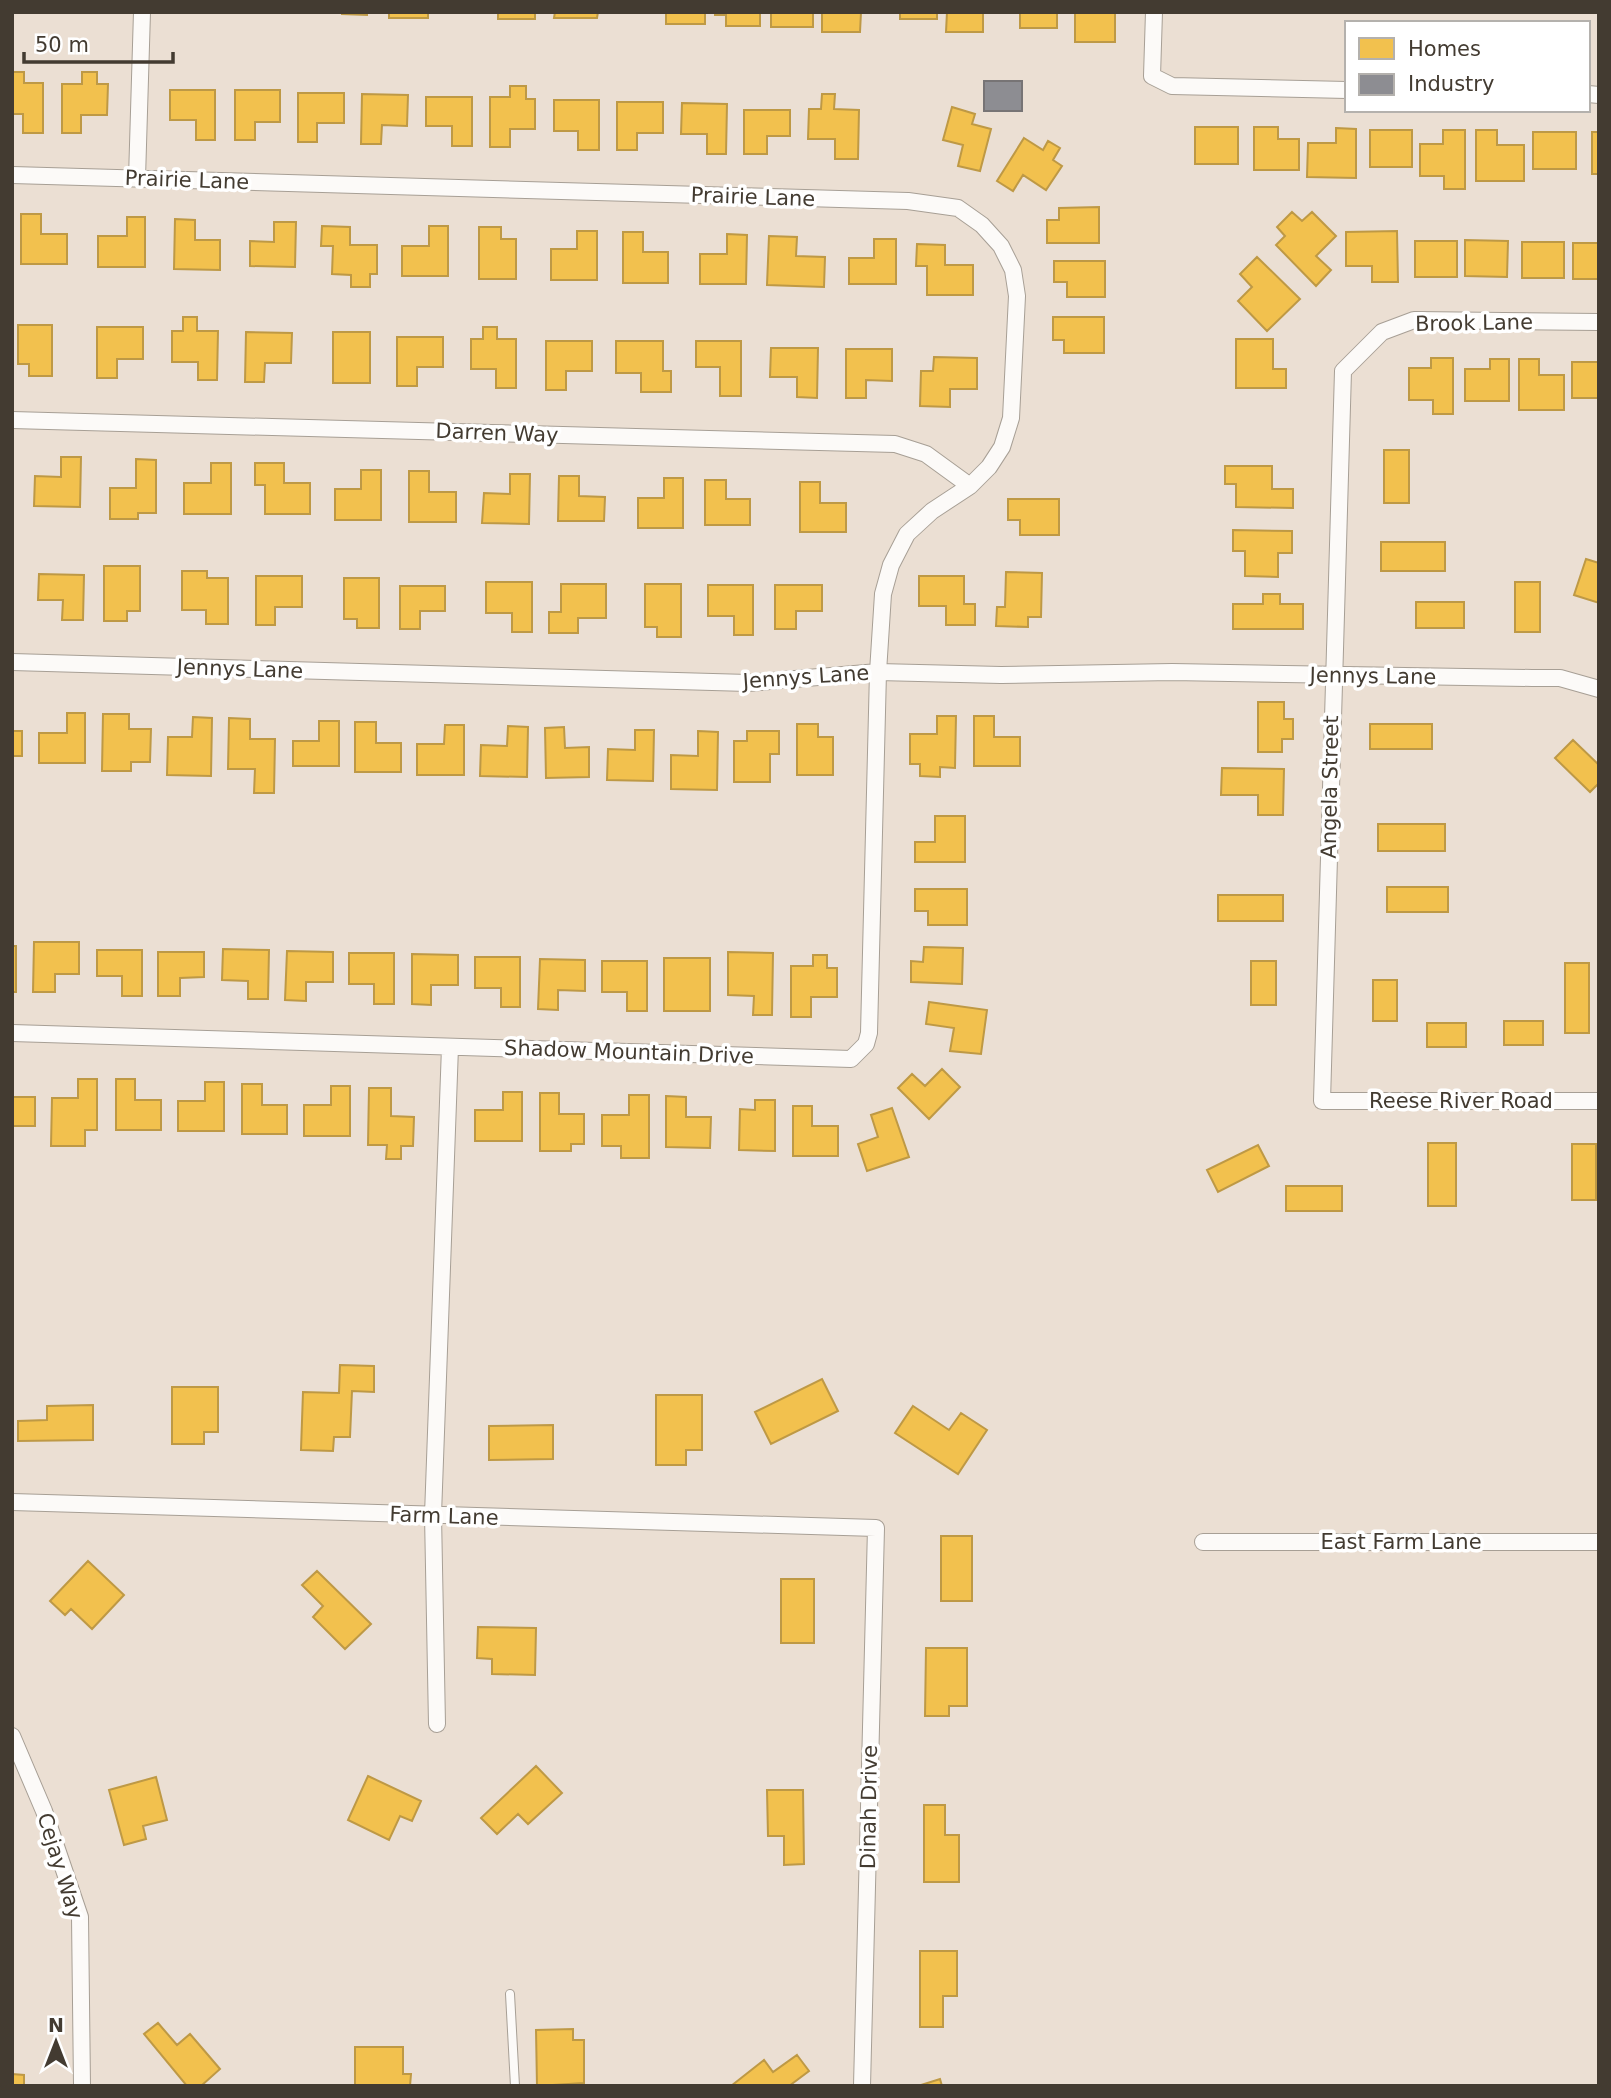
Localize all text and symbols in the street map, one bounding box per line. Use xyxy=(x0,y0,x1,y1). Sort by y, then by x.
scale bar xyxy=(24,21,173,65)
legend xyxy=(1345,21,1590,112)
text: 50 m xyxy=(35,33,89,57)
text: Homes xyxy=(1408,37,1481,61)
text: Industry xyxy=(1408,72,1494,96)
street label: Prairie Lane xyxy=(124,166,250,194)
street label: Prairie Lane xyxy=(690,183,816,211)
street label: Brook Lane xyxy=(1415,310,1533,336)
street label: Darren Way xyxy=(435,419,559,447)
street label: Jennys Lane xyxy=(174,655,304,683)
street label: Jennys Lane xyxy=(740,661,870,694)
street label: Jennys Lane xyxy=(1308,663,1436,689)
street label: Angela Street xyxy=(1317,715,1343,859)
street label: Shadow Mountain Drive xyxy=(504,1036,754,1068)
street label: Reese River Road xyxy=(1369,1089,1553,1113)
street label: Farm Lane xyxy=(389,1502,499,1530)
street label: East Farm Lane xyxy=(1320,1530,1482,1554)
street label: Dinah Drive xyxy=(856,1745,882,1869)
street label: Cejay Way xyxy=(32,1810,88,1922)
north arrow xyxy=(21,2007,91,2077)
text: N xyxy=(48,2014,64,2036)

